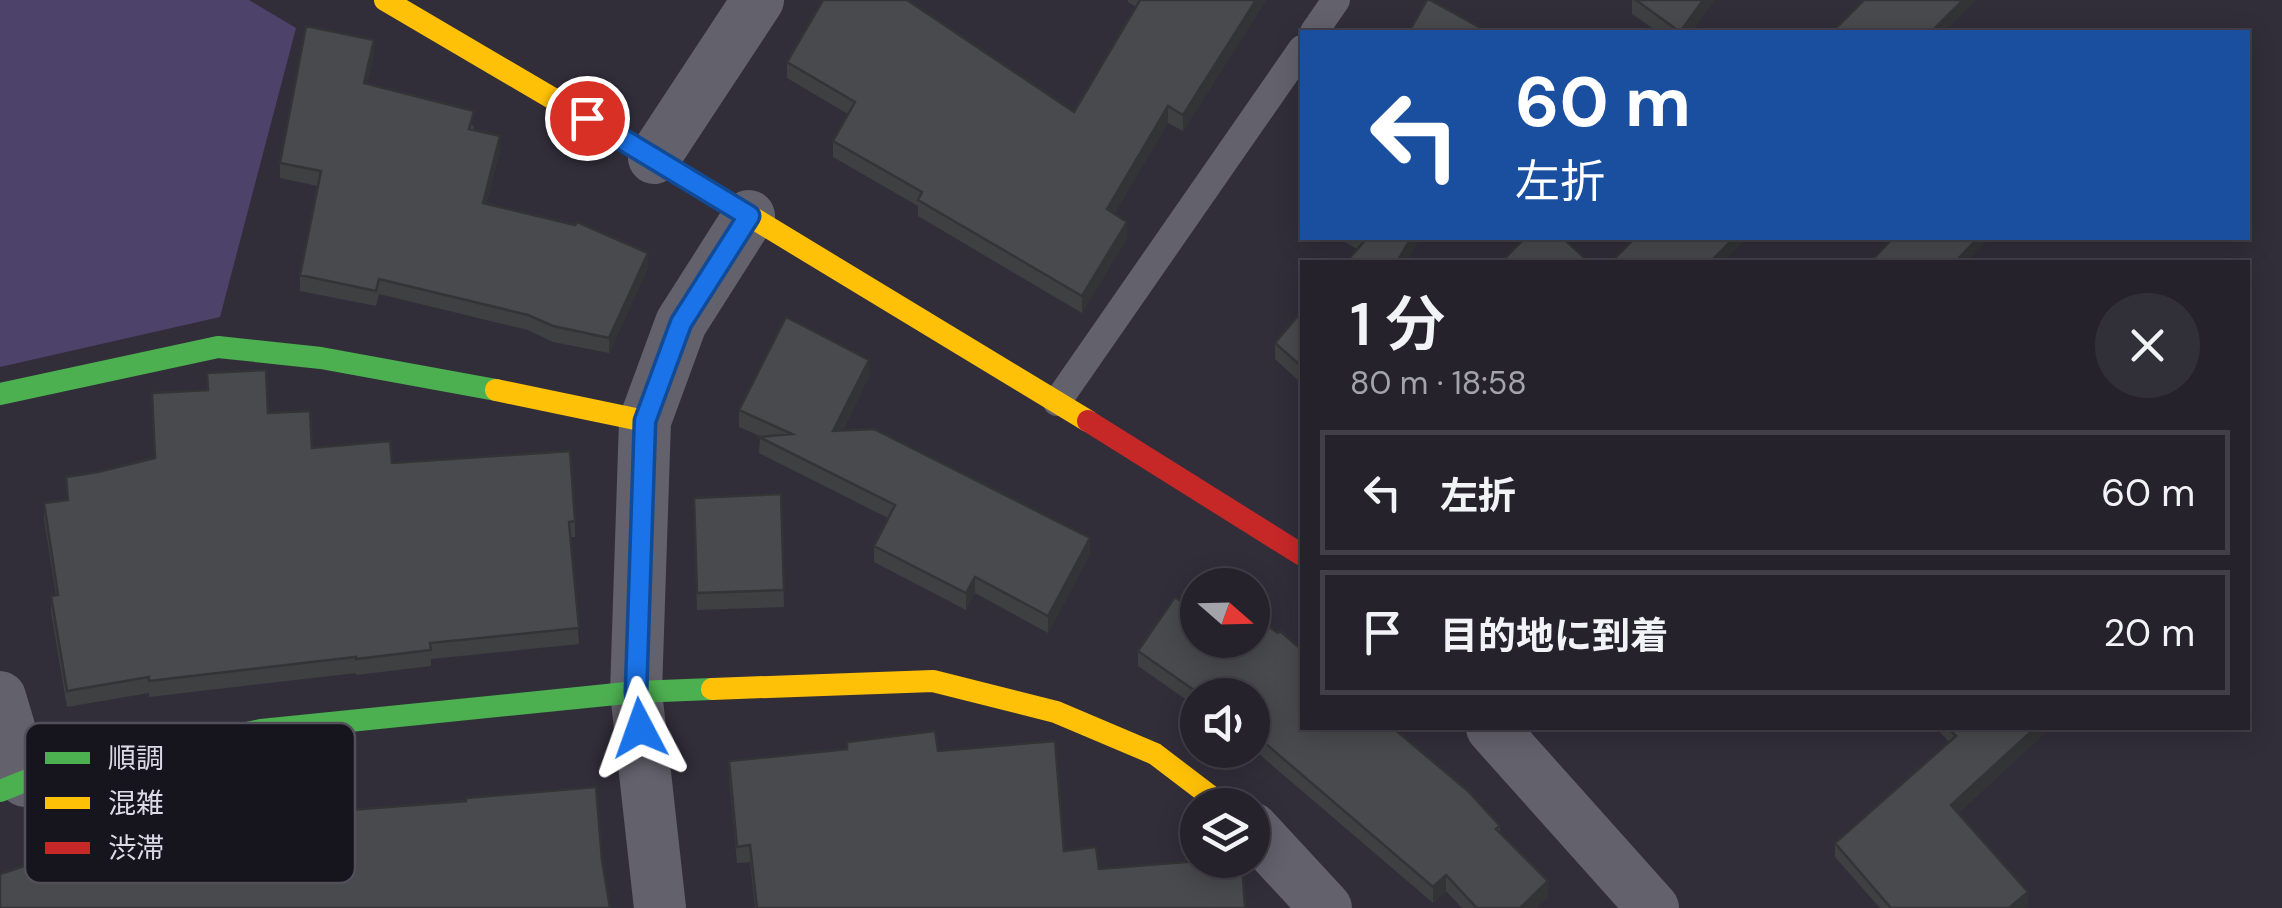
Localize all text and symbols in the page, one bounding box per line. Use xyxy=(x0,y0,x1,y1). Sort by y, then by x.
text: 60 m xyxy=(1515,57,1691,148)
icon: left xyxy=(1350,70,1480,200)
pin xyxy=(545,76,630,161)
icon: arrive xyxy=(560,91,615,146)
text: 左折 xyxy=(1515,152,1605,211)
text: 1 分 xyxy=(1350,285,1446,364)
button: close xyxy=(2095,293,2200,398)
text: 80 m · 18:58 xyxy=(1350,362,1527,404)
icon: left xyxy=(1355,465,1410,520)
text: 60 m xyxy=(2101,468,2195,518)
text: 左折 xyxy=(1440,471,1516,521)
north arrow xyxy=(1180,568,1270,658)
map controls xyxy=(1180,568,1270,878)
icon: arrive xyxy=(1355,605,1410,660)
text: 20 m xyxy=(2104,608,2195,658)
text: 目的地に到着 xyxy=(1440,611,1668,661)
position arrow xyxy=(588,676,692,780)
button: sound xyxy=(1180,678,1270,768)
legend xyxy=(25,723,355,883)
text: 順調 xyxy=(108,740,164,777)
text: 混雑 xyxy=(108,785,164,822)
button: layers xyxy=(1180,788,1270,878)
text: 渋滞 xyxy=(108,830,164,867)

